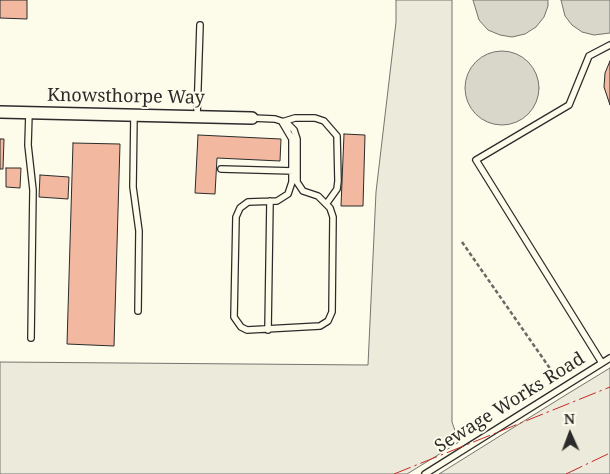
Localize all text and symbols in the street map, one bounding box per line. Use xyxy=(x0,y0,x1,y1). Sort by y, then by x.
street label: Knowsthorpe Way xyxy=(47,85,205,109)
street label: Sewage Works Road xyxy=(431,348,589,458)
north arrow xyxy=(545,409,595,459)
text: N xyxy=(564,409,575,428)

